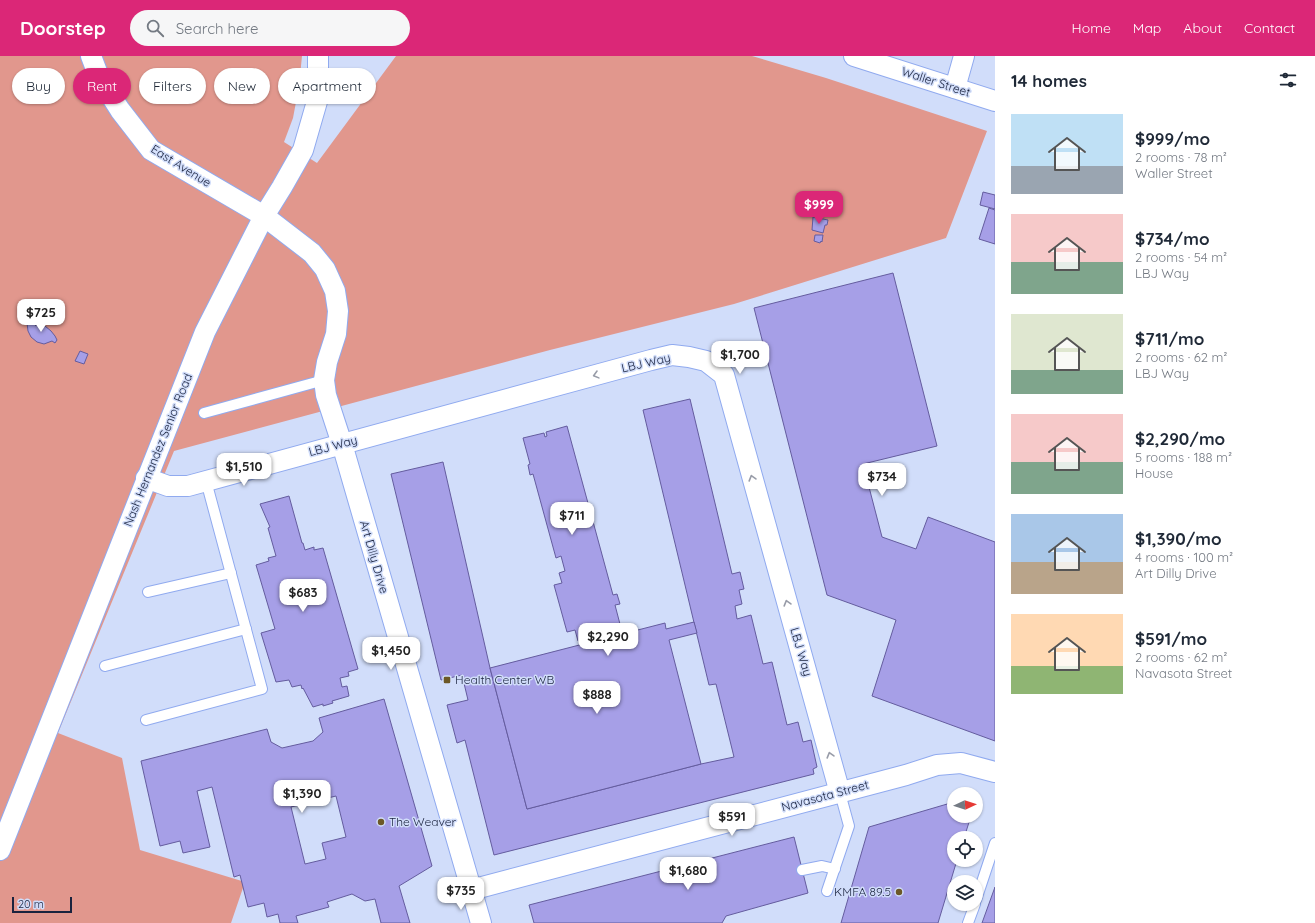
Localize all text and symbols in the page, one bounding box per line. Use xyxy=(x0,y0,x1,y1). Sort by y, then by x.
search box xyxy=(130,10,410,46)
text: Doorstep xyxy=(20,16,106,40)
icon: search xyxy=(144,17,166,39)
text: Search here xyxy=(176,19,258,38)
text: Home xyxy=(1072,19,1111,37)
text: Map xyxy=(1133,19,1161,37)
text: About xyxy=(1183,19,1222,37)
text: Contact xyxy=(1244,19,1295,37)
street label: Waller Street xyxy=(900,63,973,100)
chip: Buy xyxy=(12,68,65,104)
chip: Rent xyxy=(73,68,131,104)
chip: Filters xyxy=(139,68,206,104)
chip: New xyxy=(214,68,270,104)
chip: Apartment xyxy=(278,68,376,104)
icon: filters xyxy=(1277,69,1299,91)
text: 14 homes xyxy=(1011,70,1087,91)
text: $999/mo xyxy=(1135,128,1210,149)
icon: home xyxy=(1043,130,1091,178)
street label: East Avenue xyxy=(148,141,214,190)
text: 2 rooms · 78 m² xyxy=(1135,149,1227,165)
text: Waller Street xyxy=(1135,165,1213,181)
pin: $999 xyxy=(795,191,843,225)
text: $999 xyxy=(804,196,834,212)
text: $734/mo xyxy=(1135,228,1210,249)
icon: home xyxy=(1043,230,1091,278)
text: 2 rooms · 54 m² xyxy=(1135,249,1227,265)
text: LBJ Way xyxy=(1135,265,1189,281)
pin: $725 xyxy=(17,299,65,333)
text: $725 xyxy=(26,304,56,320)
text: $711/mo xyxy=(1135,328,1204,349)
icon: home xyxy=(1043,330,1091,378)
pin: $1,700 xyxy=(707,341,773,375)
text: $1,700 xyxy=(720,346,760,362)
text: 2 rooms · 62 m² xyxy=(1135,349,1227,365)
street label: LBJ Way xyxy=(620,350,672,375)
text: LBJ Way xyxy=(1135,365,1189,381)
one-way arrow xyxy=(593,370,600,379)
street label: Nash Hernandez Senior Road xyxy=(120,371,195,529)
text: $2,290/mo xyxy=(1135,428,1225,449)
icon: home xyxy=(1043,430,1091,478)
street label: LBJ Way xyxy=(307,432,359,459)
text: 5 rooms · 188 m² xyxy=(1135,449,1232,465)
pin: $1,510 xyxy=(211,453,277,487)
text: $1,510 xyxy=(226,458,262,474)
pin: $734 xyxy=(858,463,906,497)
text: House xyxy=(1135,465,1173,481)
text: $734 xyxy=(867,468,897,484)
one-way arrow xyxy=(748,474,757,481)
pin: $711 xyxy=(548,502,596,536)
text: $711 xyxy=(559,507,585,523)
street label: Art Dilly Drive xyxy=(357,519,392,595)
text: $1,390/mo xyxy=(1135,528,1222,549)
icon: home xyxy=(1043,530,1091,578)
text: 4 rooms · 100 m² xyxy=(1135,549,1233,565)
text: Art Dilly Drive xyxy=(1135,565,1217,581)
pin: $683 xyxy=(279,579,327,613)
text: $683 xyxy=(288,584,318,600)
one-way arrow xyxy=(783,600,792,607)
pin: $2,290 xyxy=(575,623,641,657)
street label: LBJ Way xyxy=(787,626,816,678)
text: $2,290 xyxy=(587,628,629,644)
text: $591/mo xyxy=(1135,628,1207,649)
icon: home xyxy=(1043,630,1091,678)
pin: $1,450 xyxy=(358,637,424,671)
text: $1,450 xyxy=(371,642,411,658)
text: 2 rooms · 62 m² xyxy=(1135,649,1227,665)
text: Navasota Street xyxy=(1135,665,1232,681)
place label: Health Center WB xyxy=(455,672,554,687)
marker: Health Center WB xyxy=(442,675,452,685)
pin: $888 xyxy=(573,681,621,715)
text: $888 xyxy=(582,686,612,702)
one-way arrow xyxy=(826,752,835,759)
street label: Navasota Street xyxy=(780,777,870,814)
pin: $1,390 xyxy=(269,780,335,814)
text: $1,390 xyxy=(283,785,321,801)
north arrow xyxy=(947,787,983,823)
map controls xyxy=(947,787,983,911)
pin: $591 xyxy=(708,803,756,837)
text: $591 xyxy=(718,808,746,824)
place label: The Weaver xyxy=(389,814,457,829)
marker: The Weaver xyxy=(376,817,386,827)
button: locate xyxy=(947,831,983,867)
pin: $1,680 xyxy=(655,857,721,891)
text: $1,680 xyxy=(669,862,707,878)
button: layers xyxy=(947,875,983,911)
pin: $735 xyxy=(437,877,485,911)
text: $735 xyxy=(446,882,476,898)
place label: KMFA 89.5 xyxy=(834,884,891,899)
marker: KMFA 89.5 xyxy=(894,887,904,897)
scale bar xyxy=(12,895,72,914)
text: 20 m xyxy=(18,897,44,911)

